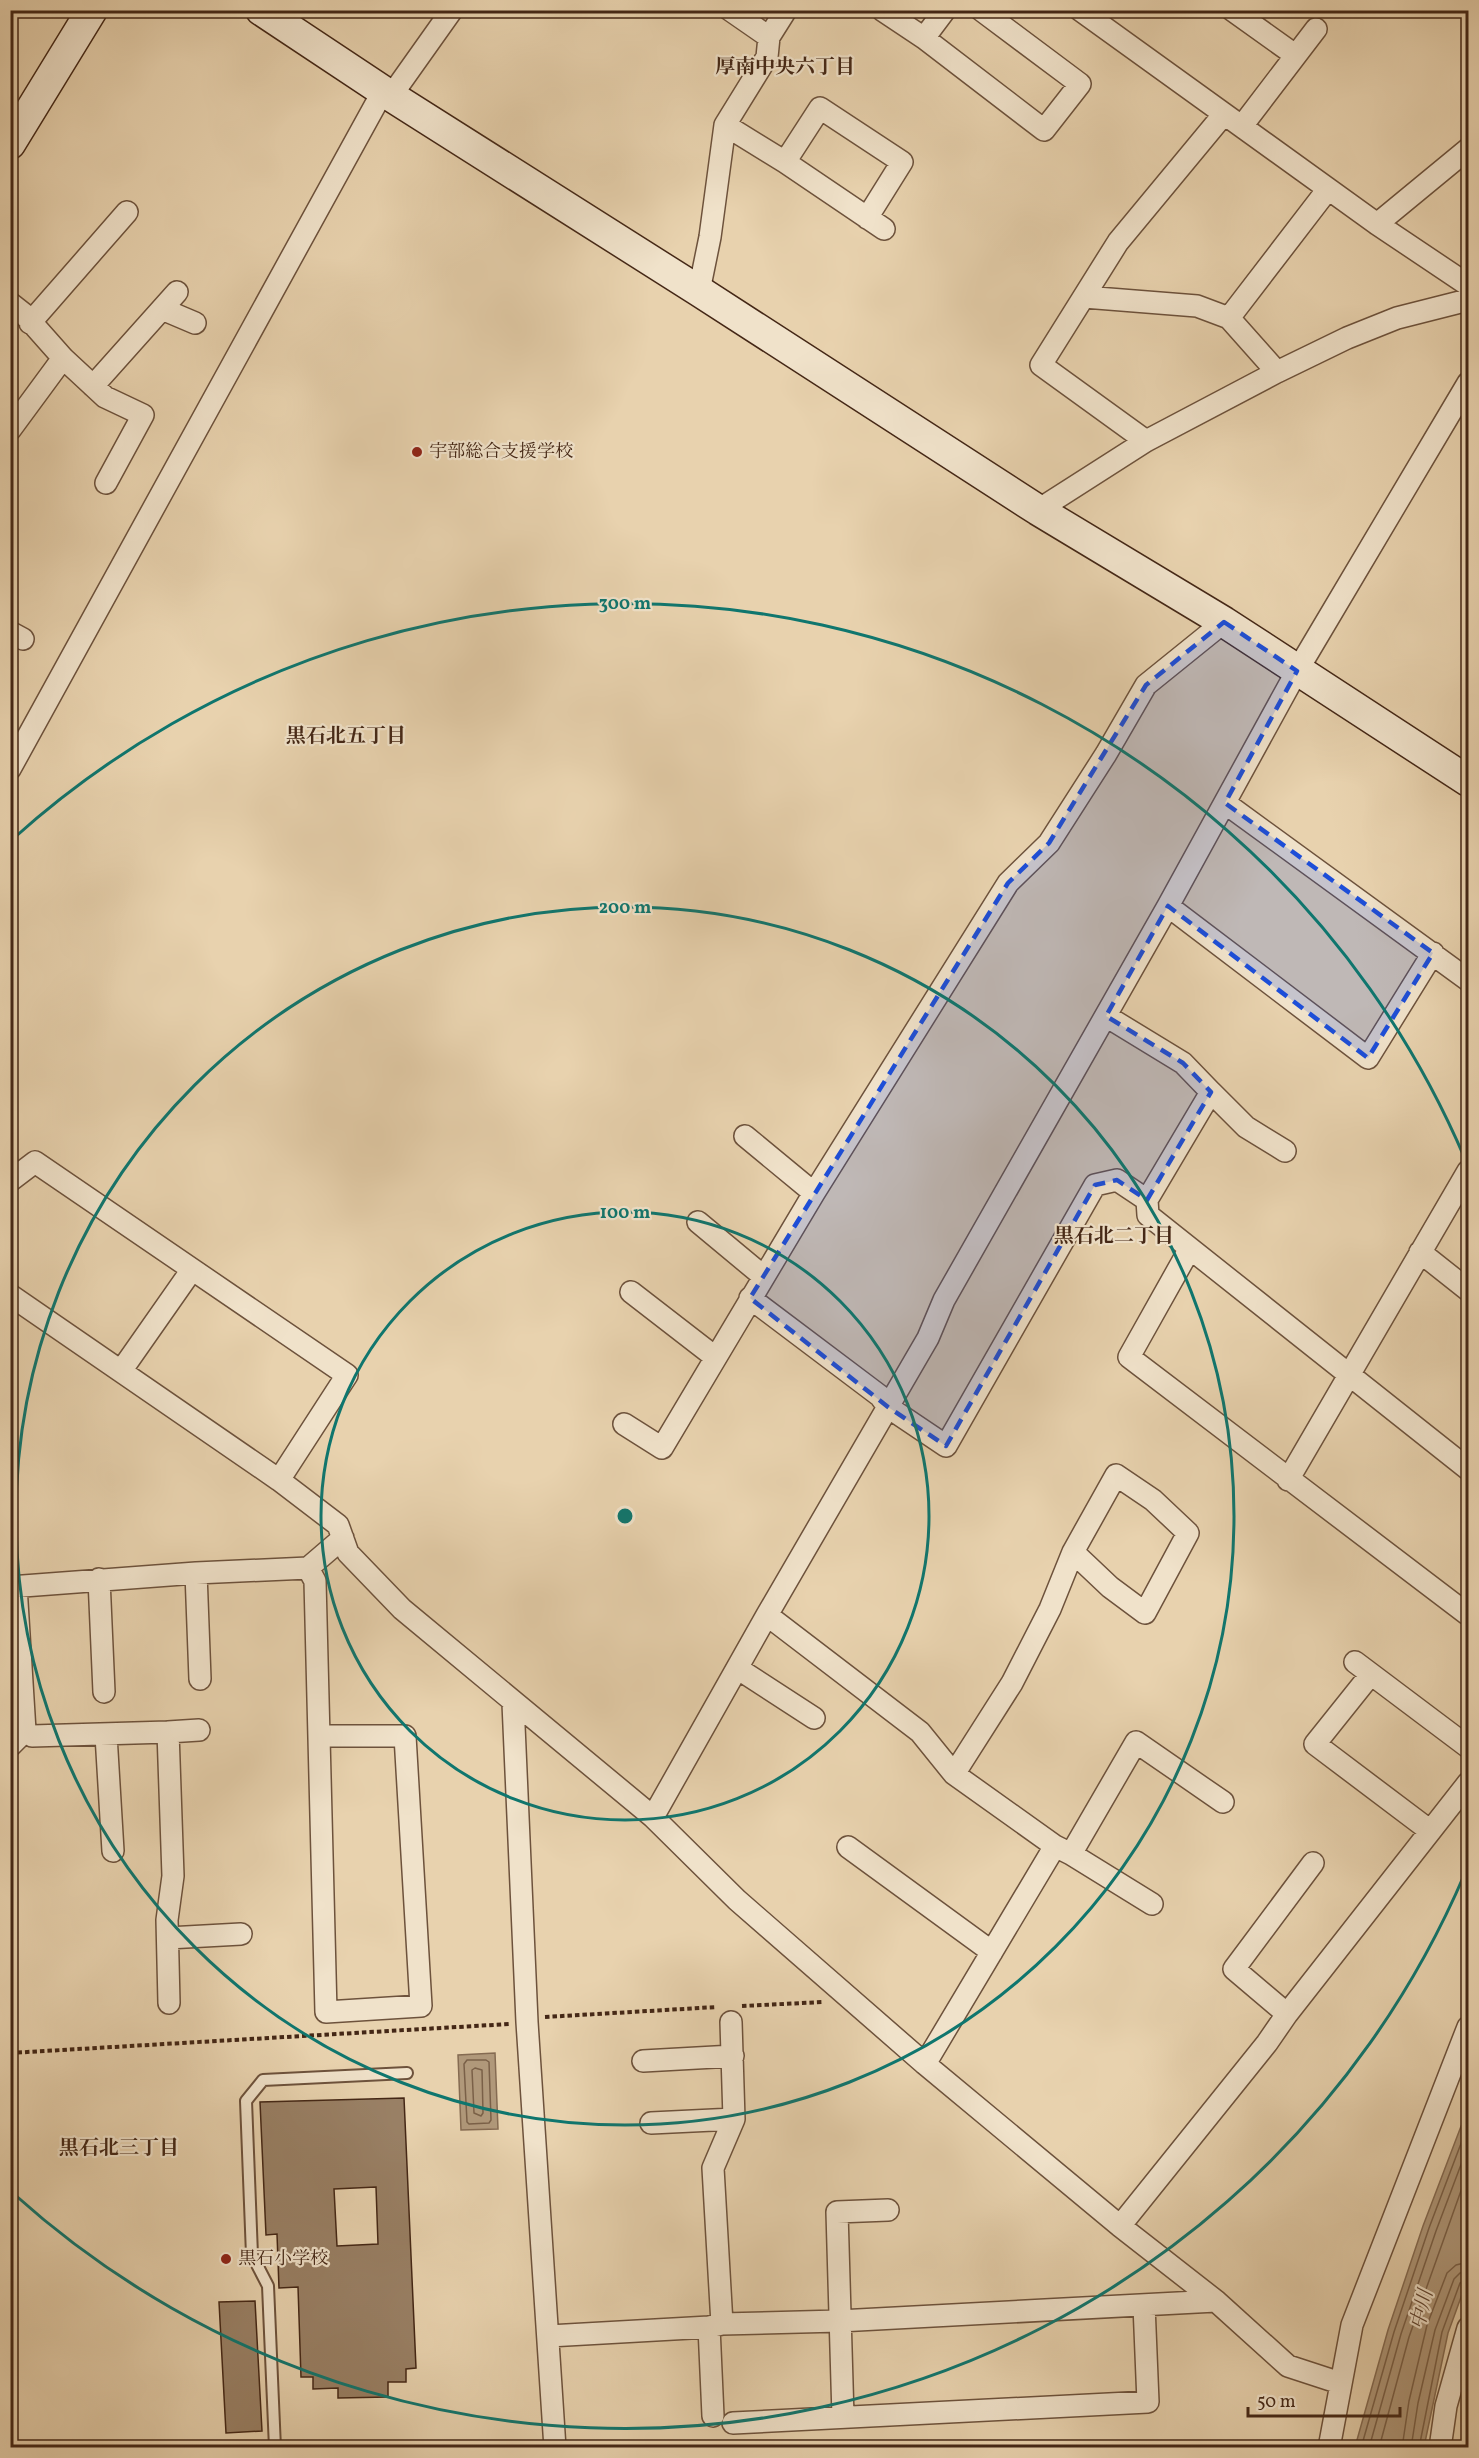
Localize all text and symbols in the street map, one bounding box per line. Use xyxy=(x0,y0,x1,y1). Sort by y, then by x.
district label: 厚南中央六丁目 xyxy=(715,54,855,82)
place label: 宇部総合支援学校 xyxy=(429,440,573,465)
marker: 宇部総合支援学校 xyxy=(410,445,424,459)
text: 300 m xyxy=(599,592,651,617)
district label: 黒石北五丁目 xyxy=(286,723,406,751)
text: 200 m xyxy=(599,896,651,921)
text: 100 m xyxy=(600,1201,650,1226)
district label: 黒石北二丁目 xyxy=(1054,1223,1174,1251)
centre of rings xyxy=(615,1506,635,1526)
district label: 黒石北三丁目 xyxy=(59,2135,179,2163)
place label: 黒石小学校 xyxy=(238,2247,328,2272)
marker: 黒石小学校 xyxy=(219,2252,233,2266)
water label: 中川 xyxy=(1405,2285,1442,2333)
scale bar xyxy=(1248,2380,1400,2418)
text: 50 m xyxy=(1257,2390,1296,2415)

